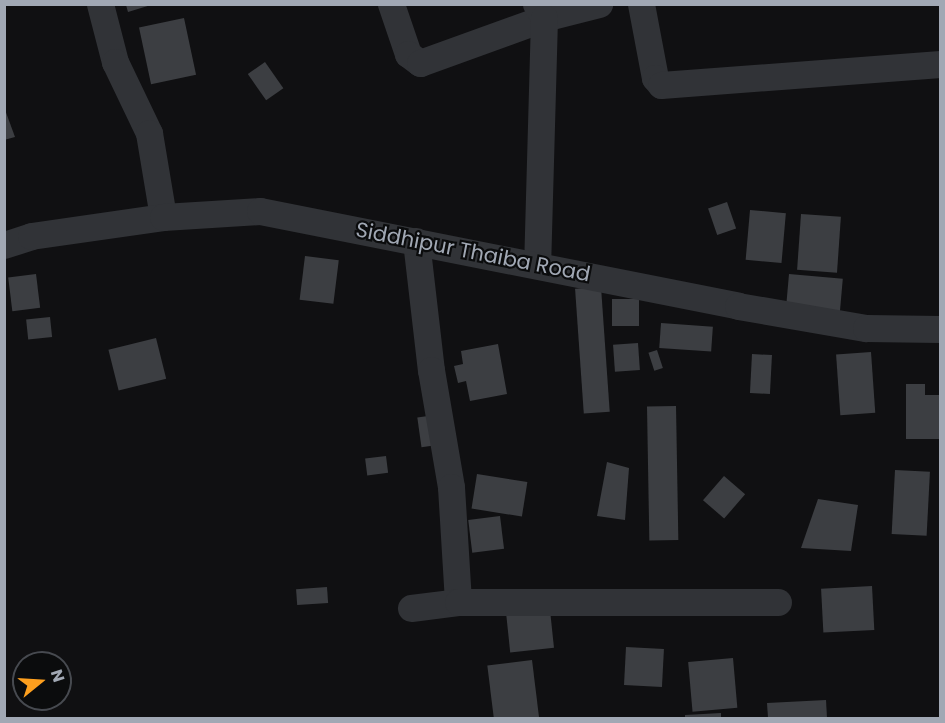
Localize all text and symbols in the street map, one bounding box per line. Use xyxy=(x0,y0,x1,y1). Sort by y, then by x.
street label: Siddhipur Thaiba Road xyxy=(354,217,592,287)
north arrow xyxy=(12,651,72,711)
text: N xyxy=(45,667,70,685)

